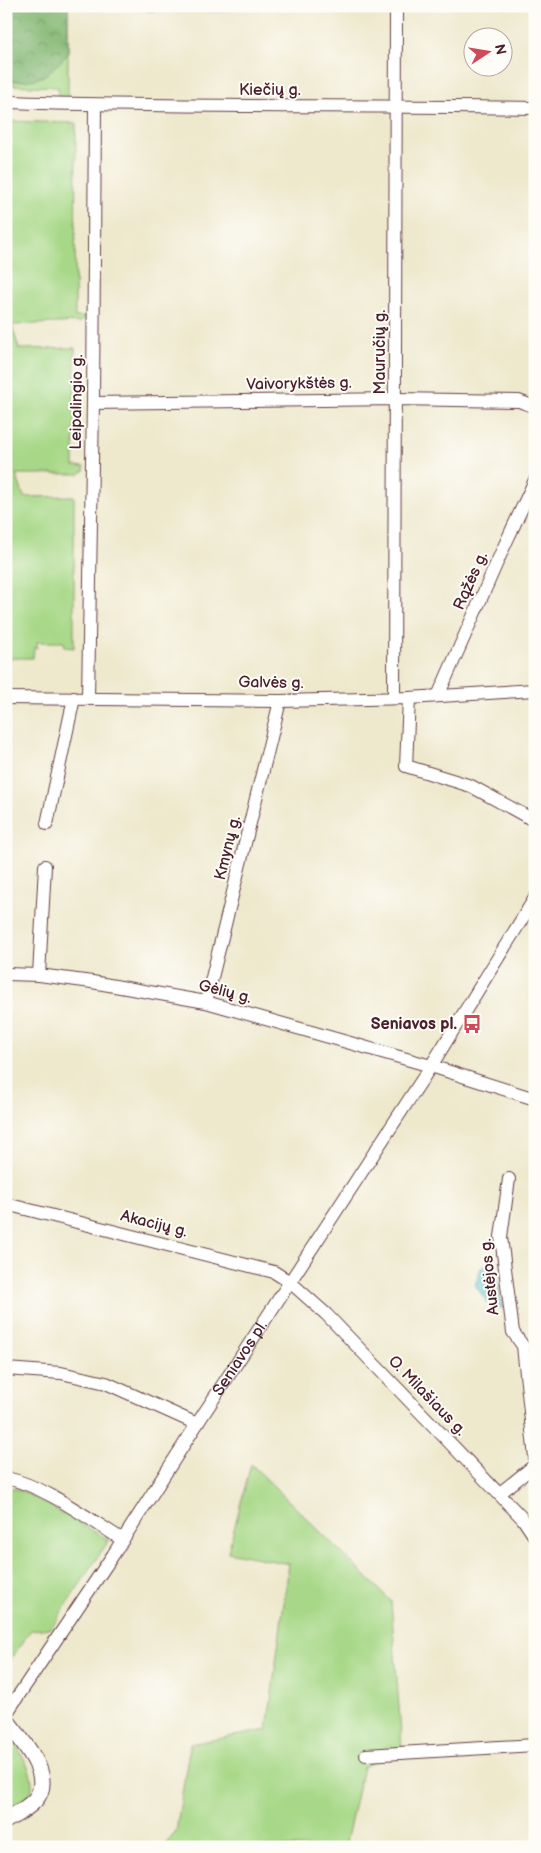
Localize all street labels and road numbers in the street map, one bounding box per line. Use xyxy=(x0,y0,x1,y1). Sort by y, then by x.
street label: Kiečių g. xyxy=(239,81,301,100)
street label: Mauručių g. xyxy=(371,310,390,394)
street label: Leipalingio g. xyxy=(67,354,87,450)
street label: Vaivorykštės g. xyxy=(246,374,352,394)
street label: Rąžės g. xyxy=(450,549,492,613)
street label: Galvės g. xyxy=(238,673,304,693)
street label: Kmynų g. xyxy=(211,814,245,882)
street label: Gėlių g. xyxy=(197,976,253,1008)
street label: Akacijų g. xyxy=(118,1207,190,1241)
street label: Austėjos g. xyxy=(477,1238,503,1316)
street label: Seniavos pl. xyxy=(209,1317,272,1399)
street label: O. Milašiaus g. xyxy=(384,1352,470,1440)

